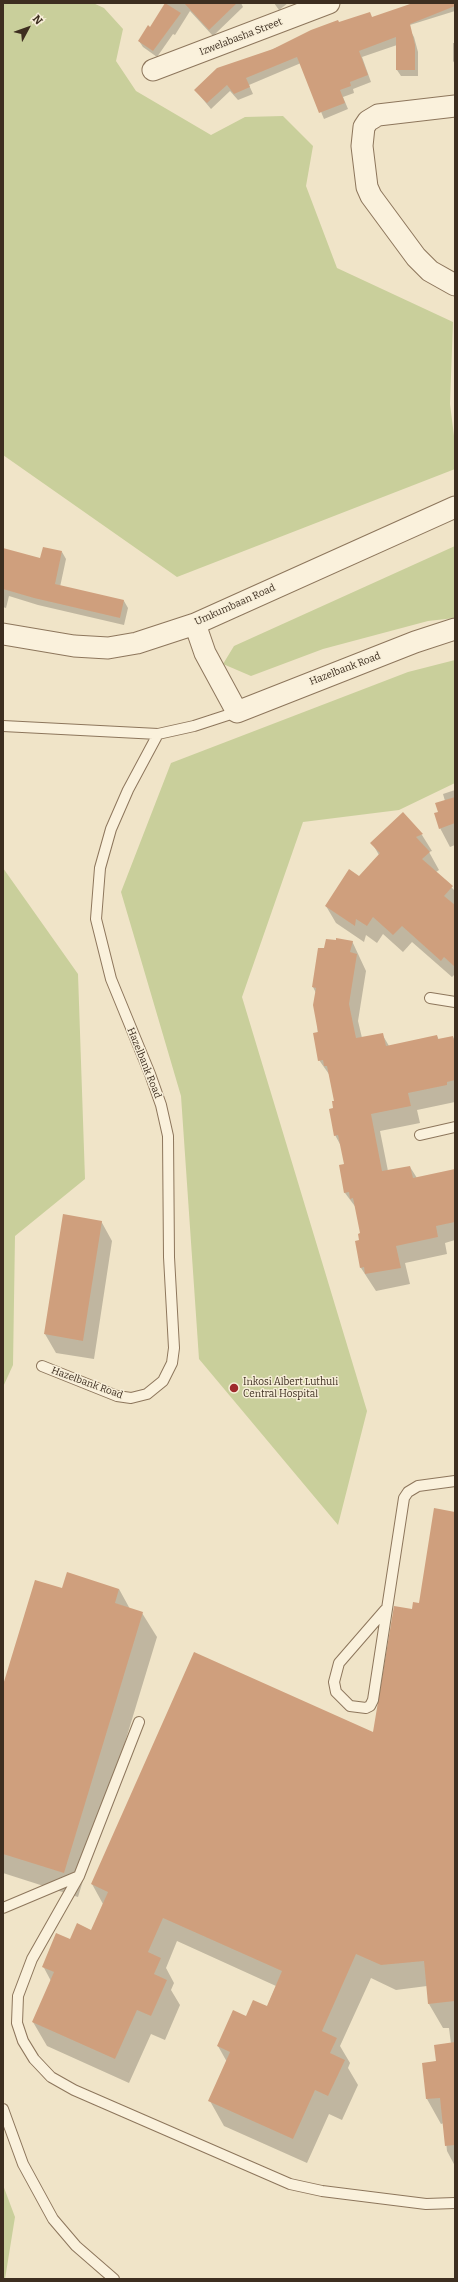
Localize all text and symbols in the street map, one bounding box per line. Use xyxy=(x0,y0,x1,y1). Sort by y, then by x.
north arrow xyxy=(8,8,48,48)
text: N xyxy=(30,12,45,27)
street label: Izwelabasha Street xyxy=(198,16,284,58)
street label: Umkumbaan Road xyxy=(193,582,277,628)
street label: Hazelbank Road xyxy=(308,650,382,688)
street label: Hazelbank Road xyxy=(124,1026,164,1100)
street label: Hazelbank Road xyxy=(50,1365,124,1401)
place label: Inkosi Albert Luthuli Central Hospital xyxy=(243,1376,338,1400)
marker: Inkosi Albert Luthuli Central Hospital xyxy=(228,1382,240,1394)

